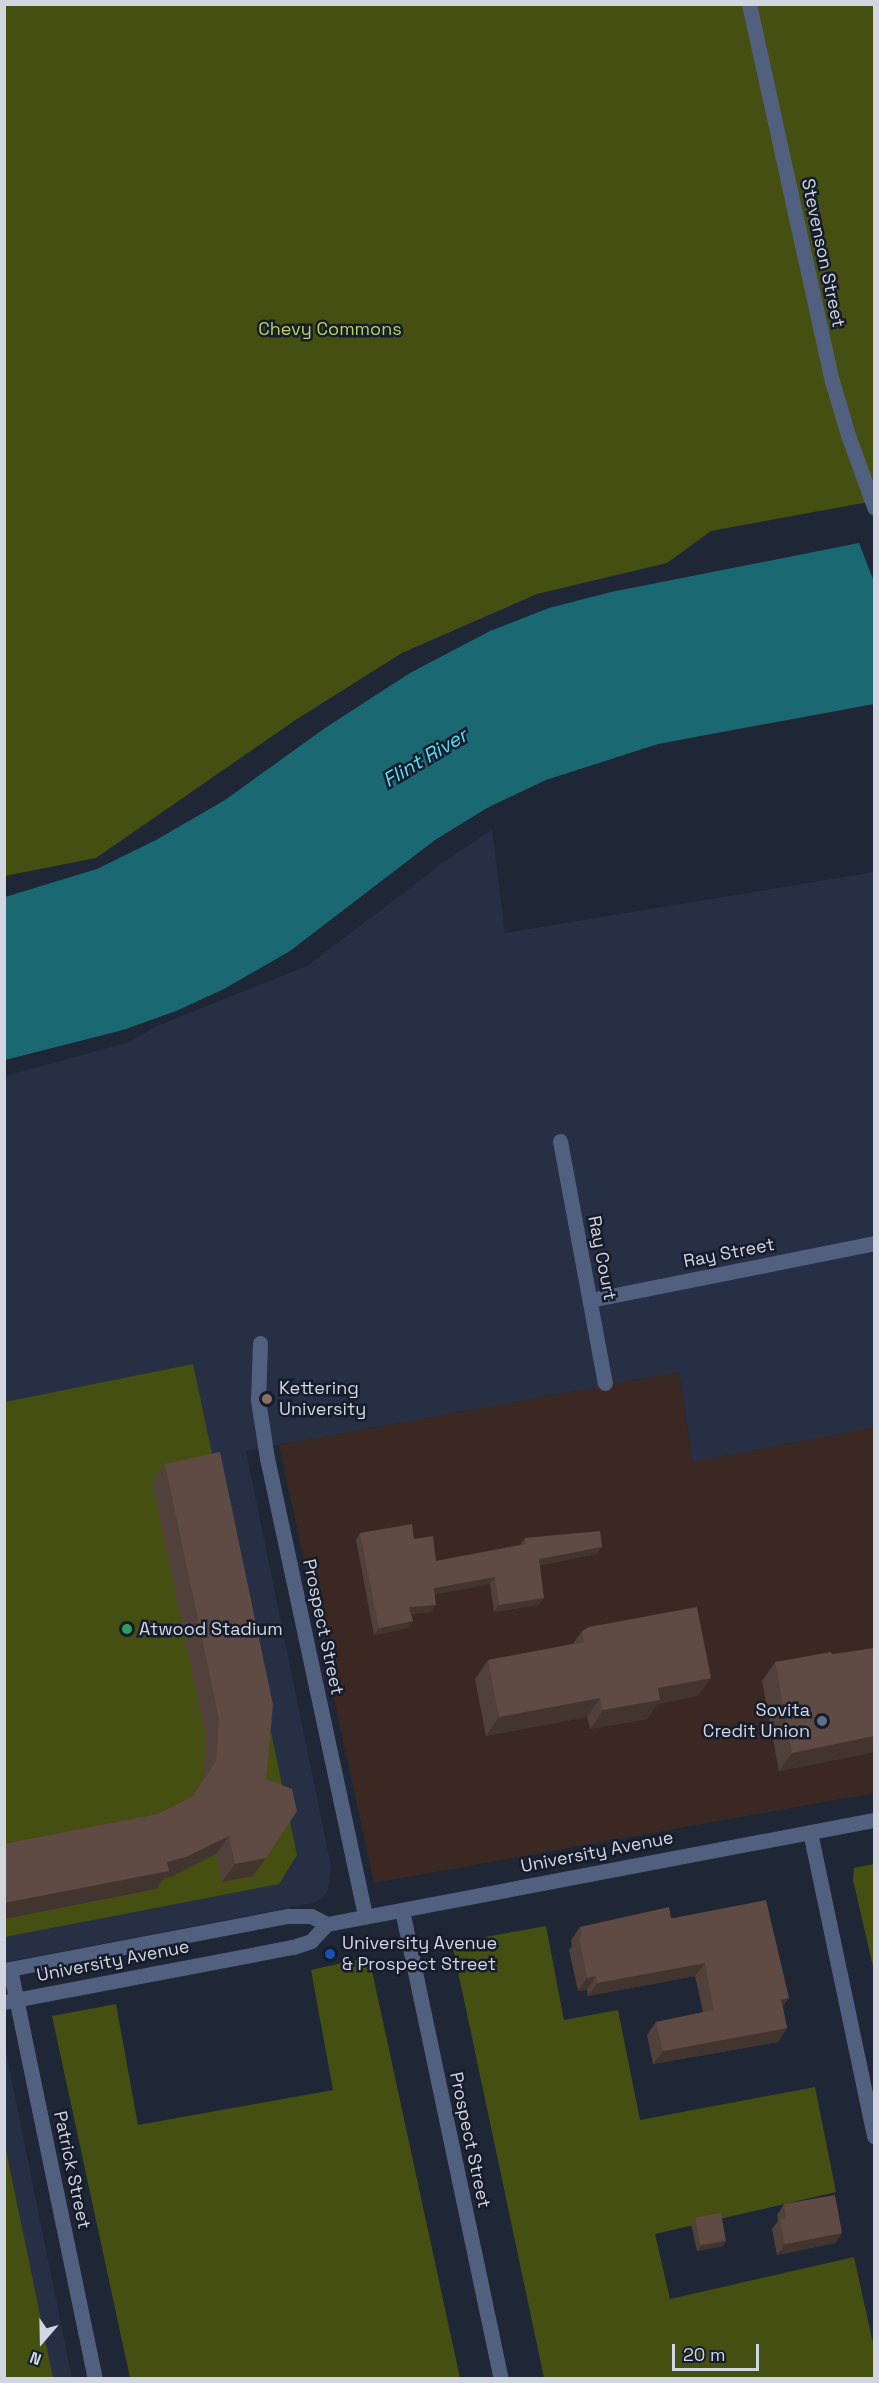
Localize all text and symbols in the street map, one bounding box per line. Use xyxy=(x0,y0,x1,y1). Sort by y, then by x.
street label: Stevenson Street xyxy=(797,177,849,329)
park label: Chevy Commons xyxy=(258,318,402,340)
water label: Flint River xyxy=(378,723,472,793)
street label: Ray Court xyxy=(583,1214,621,1302)
street label: Ray Street xyxy=(682,1234,776,1272)
place label: Kettering University xyxy=(279,1378,366,1420)
marker: Kettering University xyxy=(260,1392,274,1406)
street label: Prospect Street xyxy=(298,1557,348,1697)
place label: Atwood Stadium xyxy=(139,1618,283,1640)
marker: Atwood Stadium xyxy=(120,1622,134,1636)
place label: Sovita Credit Union xyxy=(703,1700,810,1742)
marker: Sovita Credit Union xyxy=(815,1714,829,1728)
street label: University Avenue xyxy=(519,1827,675,1877)
place label: University Avenue & Prospect Street xyxy=(342,1933,497,1976)
street label: University Avenue xyxy=(35,1936,191,1986)
marker: University Avenue & Prospect Street xyxy=(323,1947,337,1961)
street label: Prospect Street xyxy=(445,2070,495,2210)
street label: Patrick Street xyxy=(49,2109,95,2231)
north arrow xyxy=(12,2311,72,2371)
scale bar xyxy=(675,2332,762,2370)
text: 20 m xyxy=(683,2343,726,2366)
text: N xyxy=(27,2347,44,2370)

